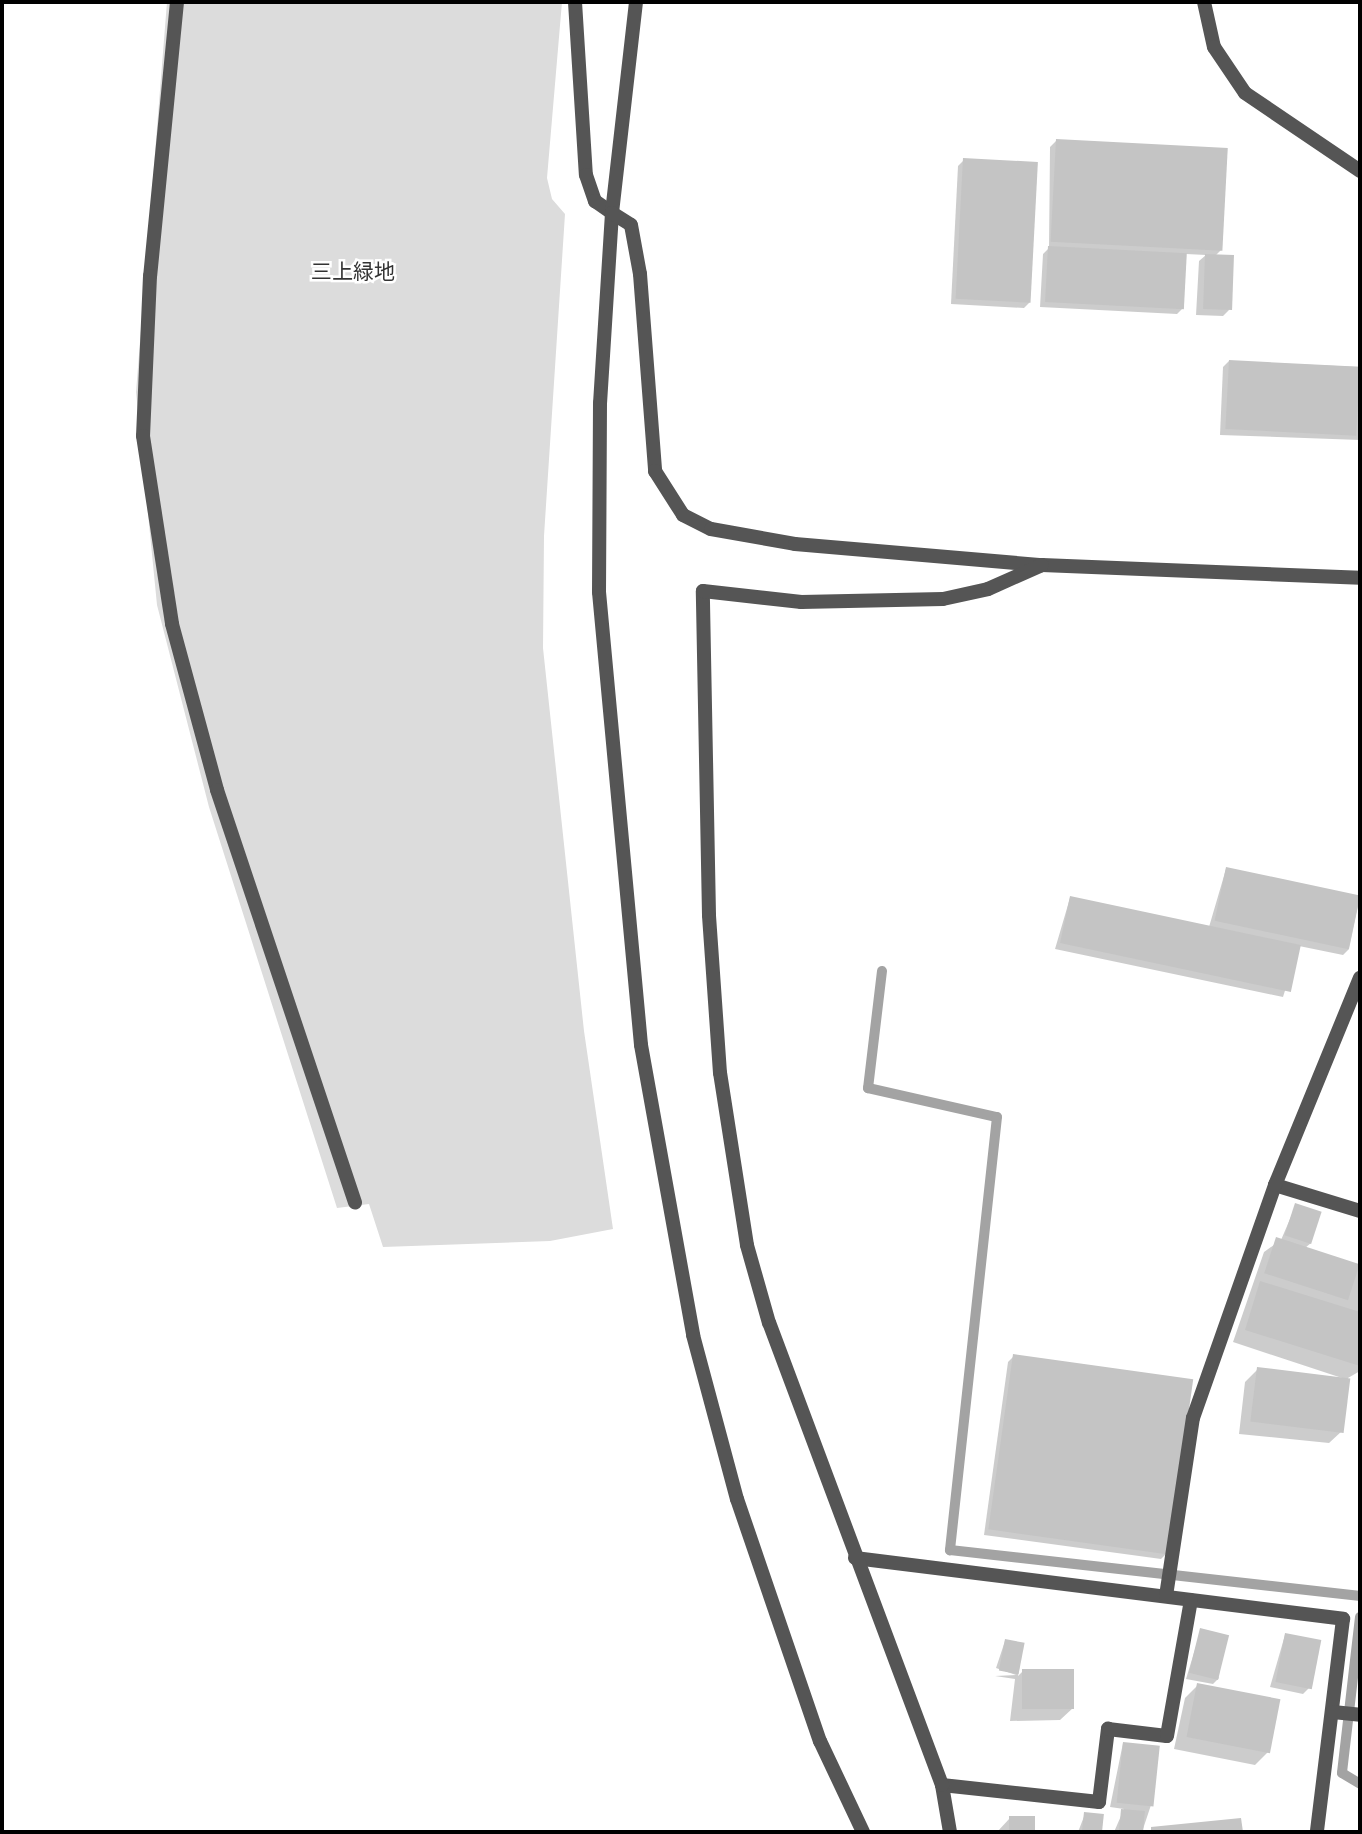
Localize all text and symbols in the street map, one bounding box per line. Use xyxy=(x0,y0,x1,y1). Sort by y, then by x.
park label: 三上緑地 xyxy=(311,259,395,285)

